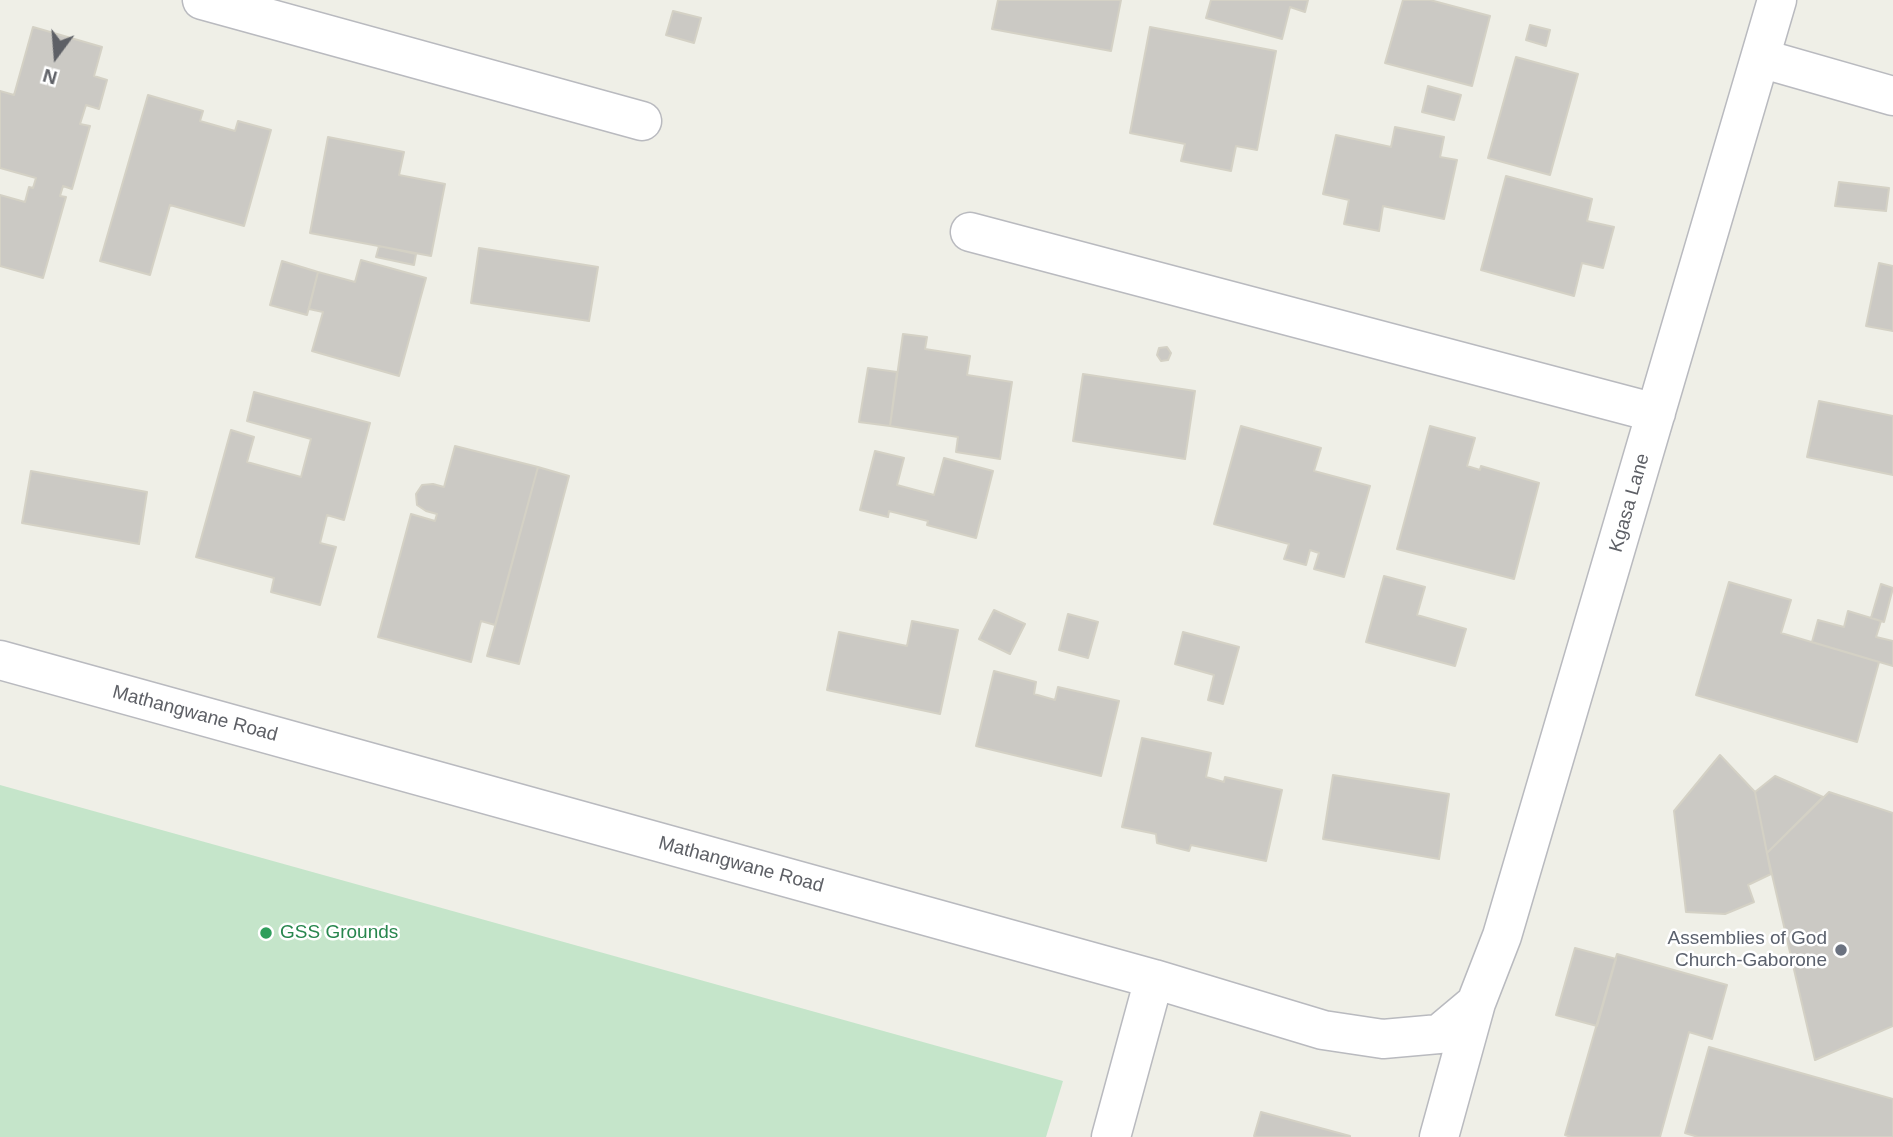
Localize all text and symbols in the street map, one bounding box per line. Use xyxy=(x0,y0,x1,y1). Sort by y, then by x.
north arrow xyxy=(21,21,91,91)
text: N xyxy=(41,65,60,89)
street label: Kgasa Lane xyxy=(1605,451,1655,555)
street label: Mathangwane Road xyxy=(110,681,280,747)
street label: Mathangwane Road xyxy=(656,832,826,898)
place label: GSS Grounds xyxy=(280,922,398,944)
marker: GSS Grounds xyxy=(258,925,274,941)
place label: Assemblies of God Church-Gaborone xyxy=(1668,928,1827,972)
marker: Assemblies of God Church-Gaborone xyxy=(1833,942,1849,958)

